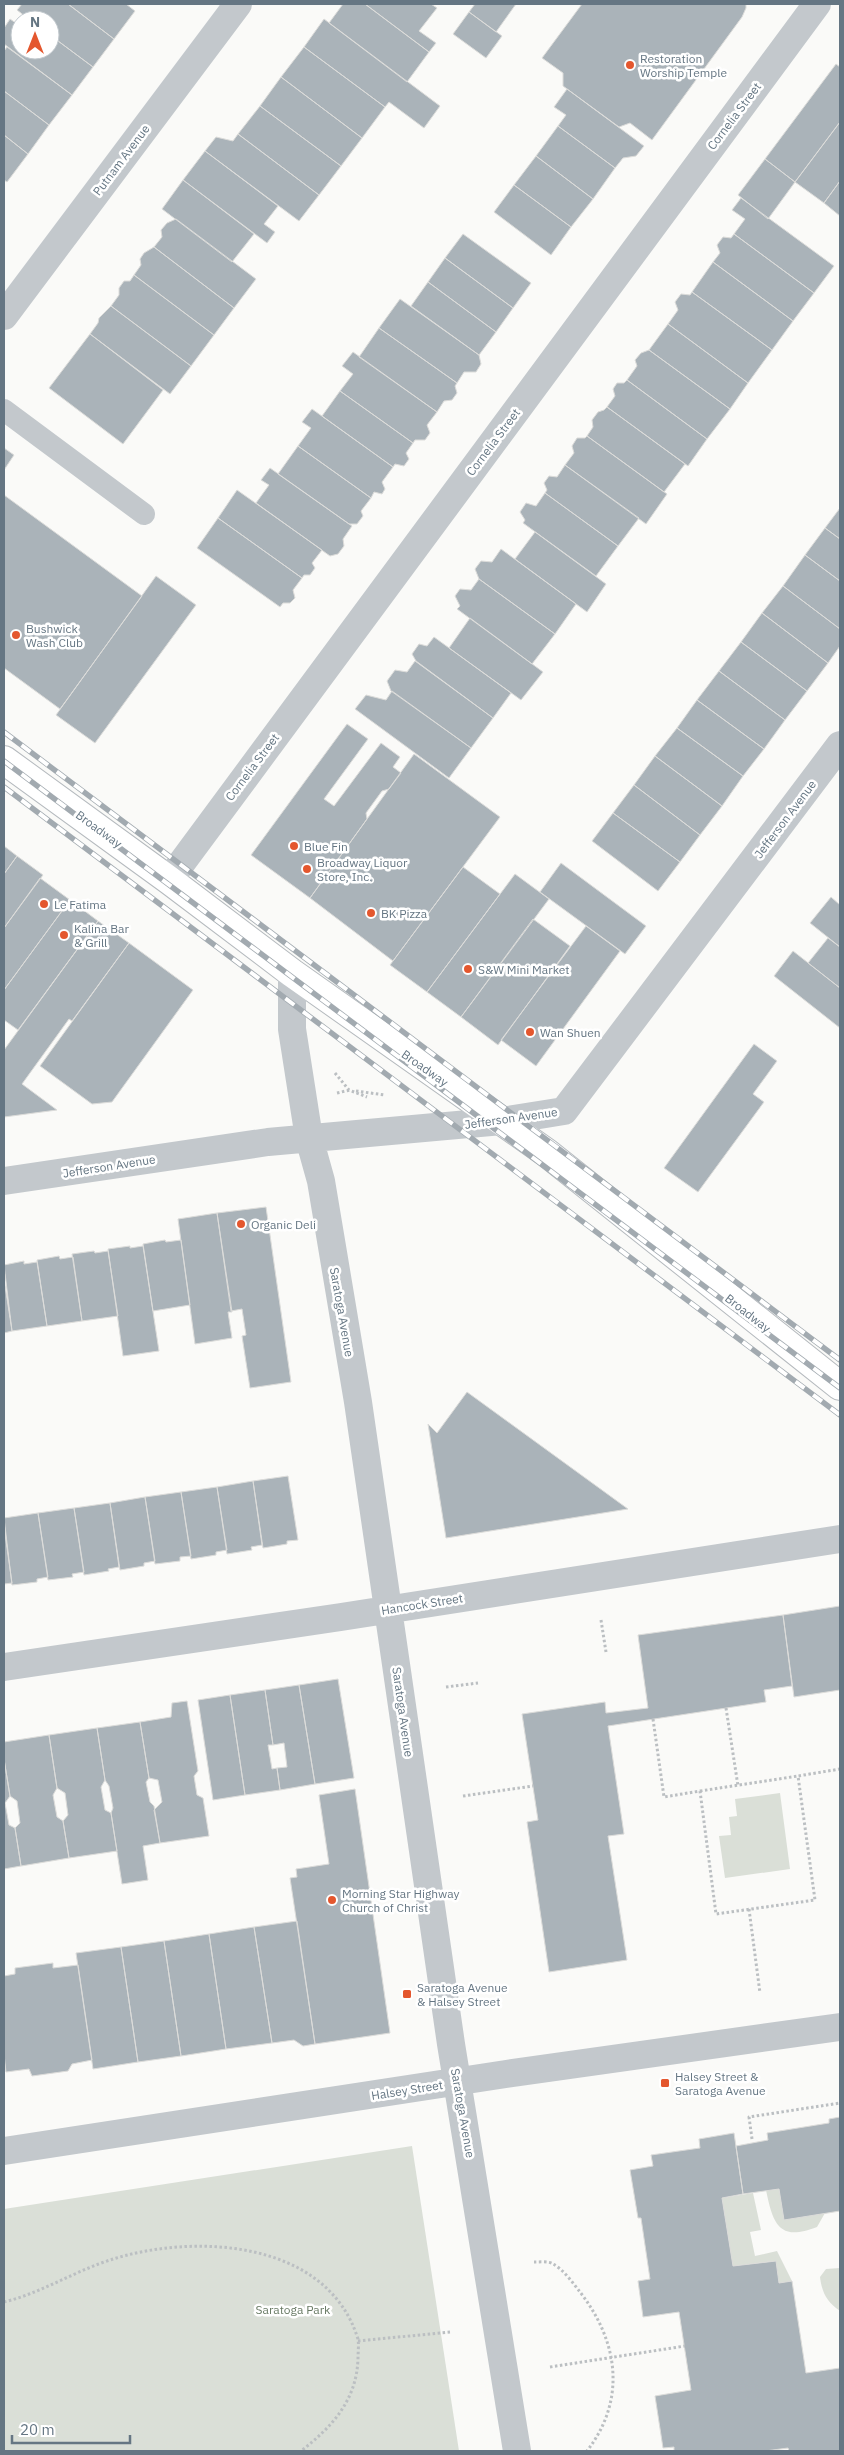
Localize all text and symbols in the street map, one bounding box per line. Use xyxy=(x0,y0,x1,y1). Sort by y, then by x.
north arrow xyxy=(10,10,60,60)
text: N xyxy=(30,13,40,31)
place label: Restoration Worship Temple xyxy=(640,51,727,80)
marker: Restoration Worship Temple xyxy=(624,59,636,71)
street label: Cornelia Street xyxy=(704,79,764,153)
street label: Putnam Avenue xyxy=(89,121,153,198)
street label: Cornelia Street xyxy=(463,405,523,479)
place label: Bushwick Wash Club xyxy=(26,621,83,650)
marker: Bushwick Wash Club xyxy=(10,629,22,641)
street label: Cornelia Street xyxy=(222,730,282,804)
street label: Jefferson Avenue xyxy=(751,777,819,861)
street label: Broadway xyxy=(73,807,125,851)
place label: Blue Fin xyxy=(304,839,348,854)
marker: Blue Fin xyxy=(288,840,300,852)
place label: Broadway Liquor Store, Inc. xyxy=(317,855,408,884)
marker: Broadway Liquor Store, Inc. xyxy=(301,863,313,875)
place label: Le Fatima xyxy=(54,897,107,912)
marker: Le Fatima xyxy=(38,898,50,910)
place label: BK Pizza xyxy=(381,906,428,921)
marker: BK Pizza xyxy=(365,907,377,919)
place label: Kalina Bar & Grill xyxy=(74,921,129,950)
marker: Kalina Bar & Grill xyxy=(58,929,70,941)
place label: S&W Mini Market xyxy=(478,962,570,977)
marker: S&W Mini Market xyxy=(462,963,474,975)
place label: Wan Shuen xyxy=(540,1025,601,1040)
marker: Wan Shuen xyxy=(524,1026,536,1038)
street label: Broadway xyxy=(399,1046,451,1090)
street label: Jefferson Avenue xyxy=(464,1104,559,1132)
street label: Jefferson Avenue xyxy=(62,1151,157,1181)
place label: Organic Deli xyxy=(251,1217,316,1232)
marker: Organic Deli xyxy=(235,1218,247,1230)
street label: Saratoga Avenue xyxy=(327,1266,357,1358)
street label: Broadway xyxy=(722,1291,774,1335)
street label: Hancock Street xyxy=(380,1590,464,1618)
street label: Saratoga Avenue xyxy=(389,1666,417,1758)
place label: Morning Star Highway Church of Christ xyxy=(342,1886,460,1915)
marker: Morning Star Highway Church of Christ xyxy=(326,1894,338,1906)
place label: Saratoga Avenue & Halsey Street xyxy=(417,1980,508,2009)
marker: Saratoga Avenue & Halsey Street xyxy=(401,1988,413,2000)
street label: Saratoga Avenue xyxy=(448,2067,478,2159)
place label: Halsey Street & Saratoga Avenue xyxy=(675,2069,766,2098)
street label: Halsey Street xyxy=(370,2077,444,2103)
marker: Halsey Street & Saratoga Avenue xyxy=(659,2077,671,2089)
park label: Saratoga Park xyxy=(256,2302,331,2317)
scale bar xyxy=(12,2412,130,2444)
text: 20 m xyxy=(20,2420,55,2439)

